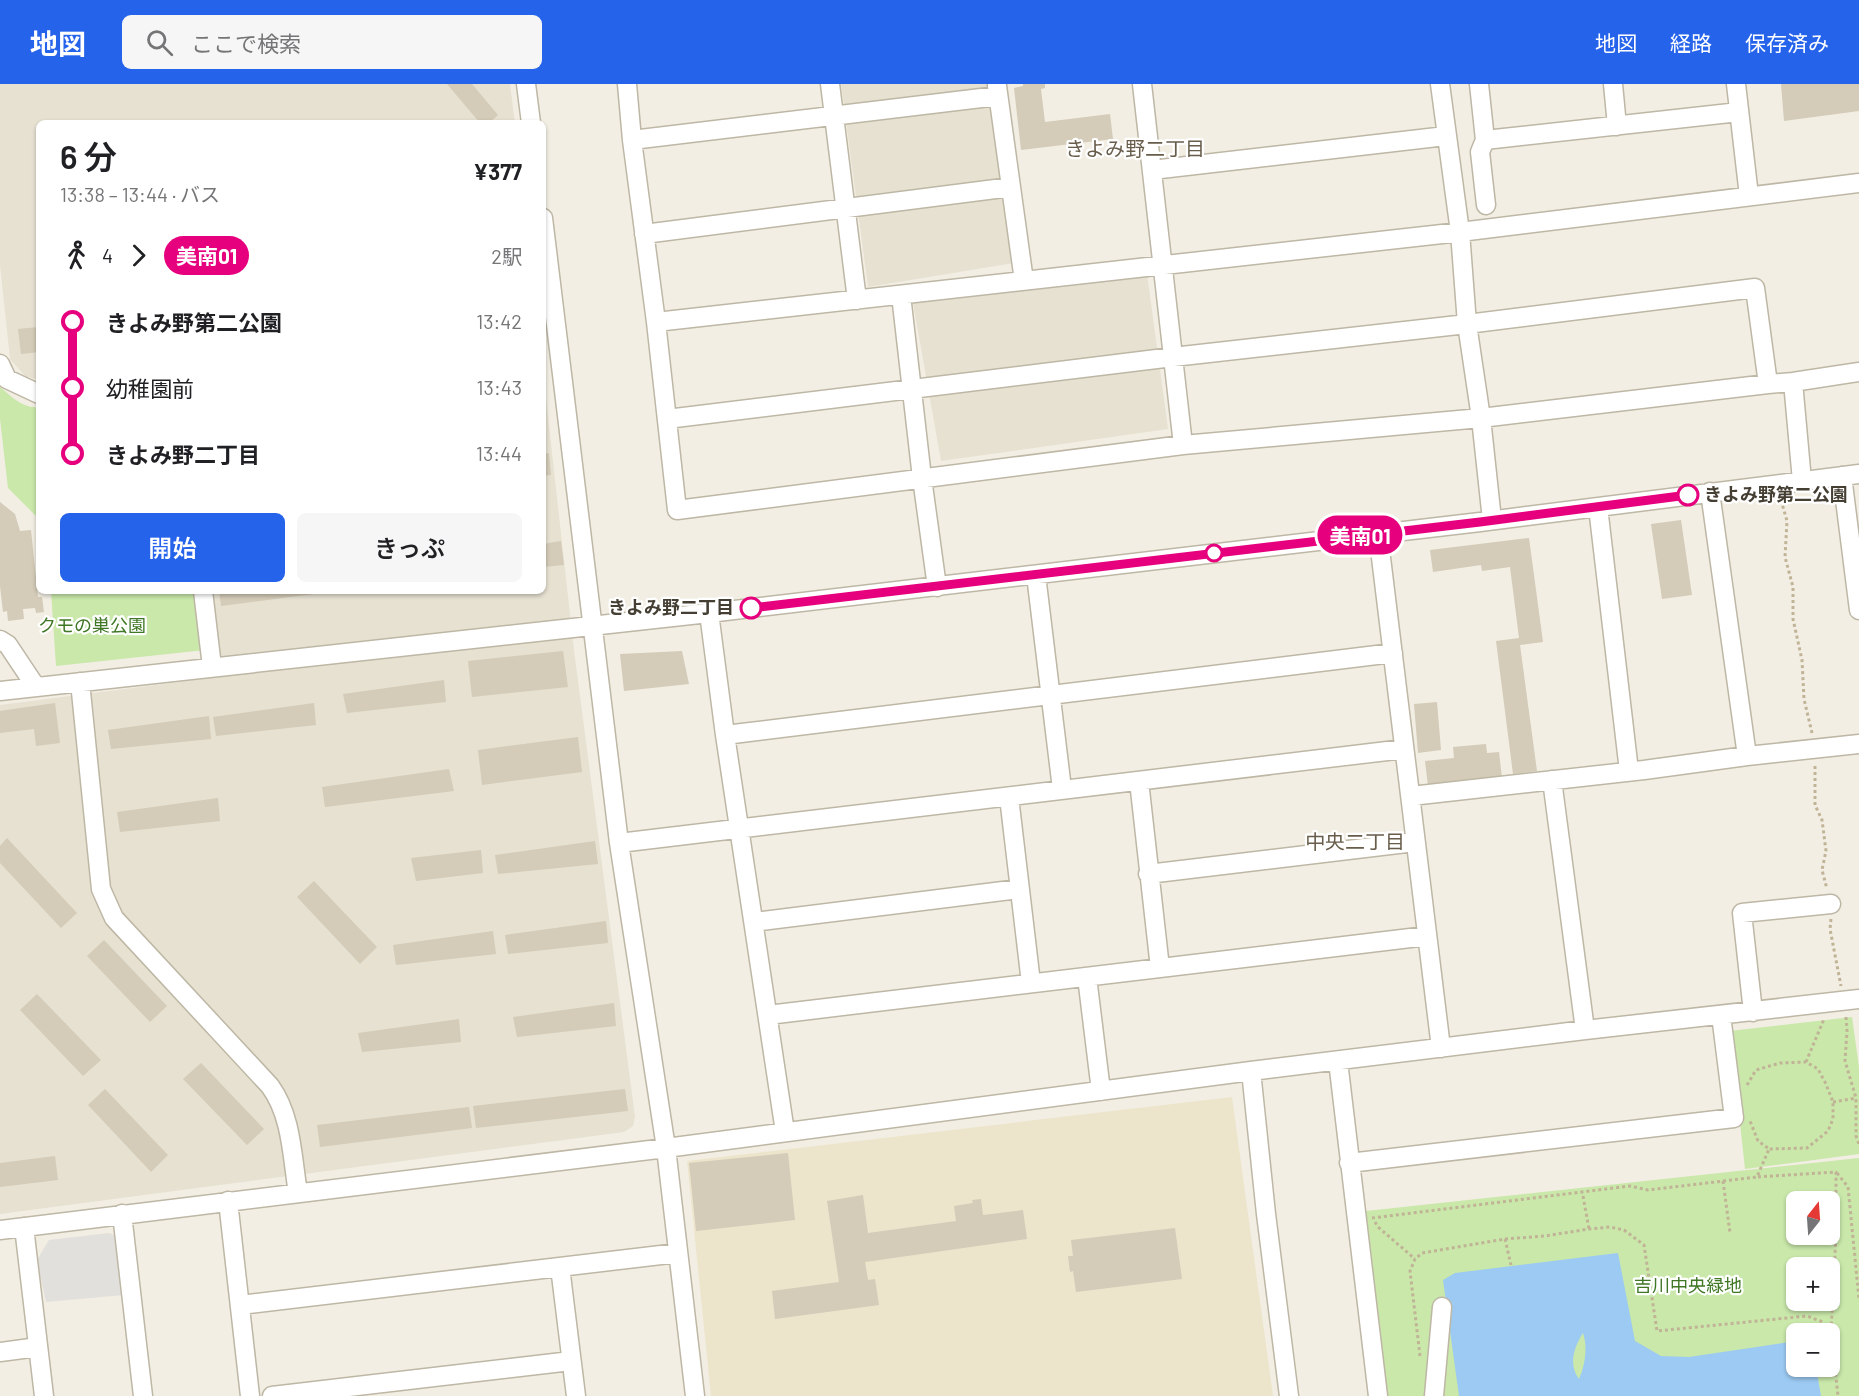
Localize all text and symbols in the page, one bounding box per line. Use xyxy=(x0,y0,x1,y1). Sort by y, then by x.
search box xyxy=(122,15,542,69)
text: 地図 xyxy=(30,26,86,60)
icon: search xyxy=(143,26,176,59)
text: ここで検索 xyxy=(191,30,301,56)
text: 地図 xyxy=(1595,30,1637,55)
text: 経路 xyxy=(1670,30,1712,55)
text: 保存済み xyxy=(1745,30,1829,55)
text: 6 分 xyxy=(60,136,117,176)
district label: きよみ野二丁目 xyxy=(1065,136,1205,160)
text: ¥377 xyxy=(473,158,522,184)
text: 13:38 – 13:44 · バス xyxy=(60,182,220,206)
icon: walk xyxy=(60,239,93,272)
icon: forward xyxy=(122,239,155,272)
text: 4 xyxy=(102,243,113,267)
text: 美南01 xyxy=(176,243,237,268)
text: 2駅 xyxy=(491,244,522,268)
text: きよみ野第二公園 xyxy=(106,309,282,335)
text: 13:42 xyxy=(476,309,522,333)
text: 幼稚園前 xyxy=(106,375,194,401)
text: 13:43 xyxy=(477,375,522,399)
text: きよみ野二丁目 xyxy=(106,441,260,467)
text: 13:44 xyxy=(476,441,522,465)
place label: きよみ野第二公園 xyxy=(1704,483,1848,505)
marker: きよみ野第二公園 xyxy=(1677,484,1699,506)
button: 開始 xyxy=(60,513,285,582)
button: きっぷ xyxy=(297,513,522,582)
line badge: 美南01 xyxy=(1318,516,1402,554)
text: 美南01 xyxy=(1329,523,1391,548)
unlabelled marker xyxy=(1205,544,1223,562)
place label: きよみ野二丁目 xyxy=(608,596,734,618)
marker: きよみ野二丁目 xyxy=(740,597,762,619)
park label: クモの巣公園 xyxy=(38,614,146,636)
district label: 中央二丁目 xyxy=(1305,829,1405,853)
north arrow xyxy=(1786,1191,1840,1245)
map controls xyxy=(1786,1191,1840,1377)
button: + xyxy=(1786,1257,1840,1311)
park label: 吉川中央緑地 xyxy=(1634,1274,1742,1296)
button: − xyxy=(1786,1323,1840,1377)

